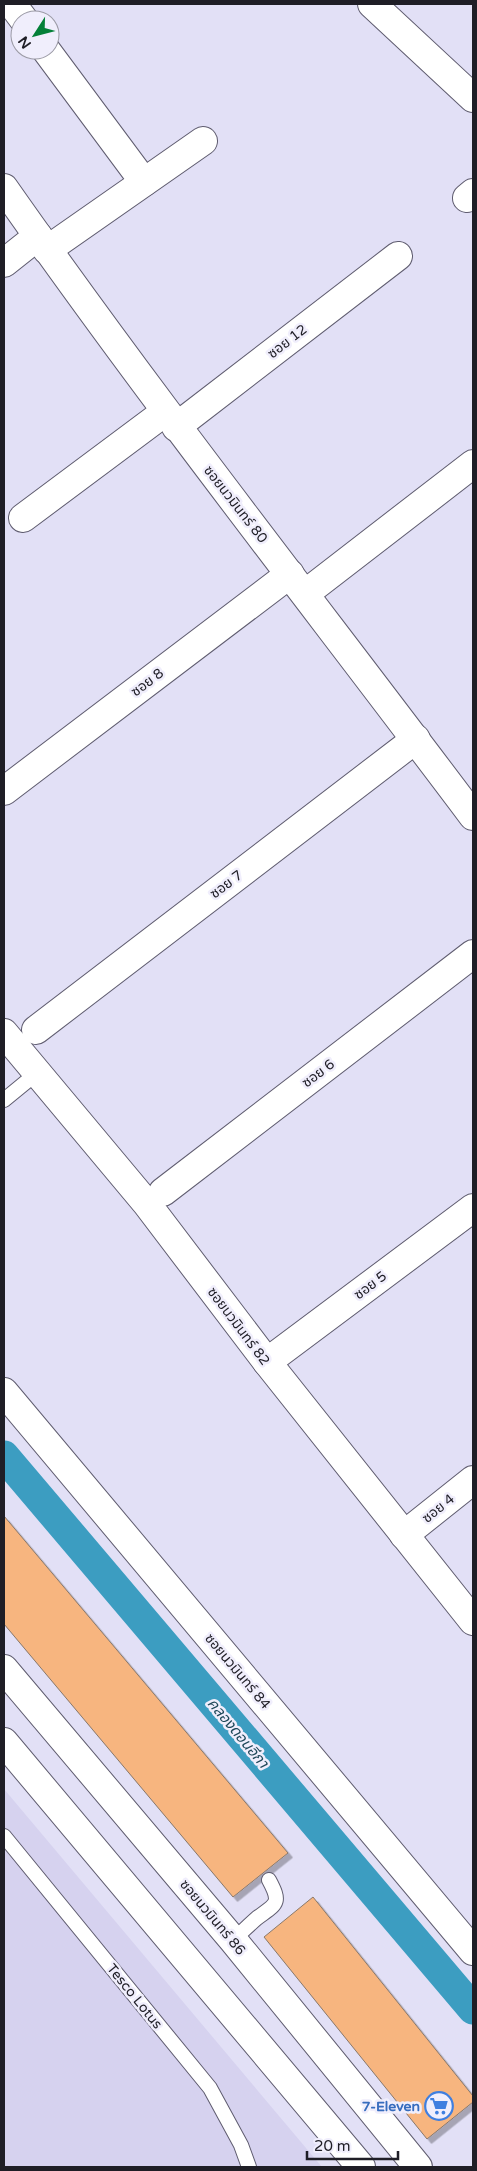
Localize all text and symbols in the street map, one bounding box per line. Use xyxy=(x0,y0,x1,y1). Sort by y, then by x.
north arrow xyxy=(10,10,60,60)
text: N xyxy=(15,33,35,52)
street label: ซอย 12 xyxy=(264,321,310,362)
street label: ซอยนวมินทร์ 80 xyxy=(200,462,271,546)
street label: ซอย 8 xyxy=(128,664,167,700)
street label: ซอย 7 xyxy=(207,867,246,902)
street label: ซอย 6 xyxy=(299,1055,338,1091)
street label: ซอย 5 xyxy=(351,1268,390,1303)
street label: ซอยนวมินทร์ 82 xyxy=(204,1284,273,1369)
street label: ซอย 4 xyxy=(419,1490,458,1527)
street label: ซอยนวมินทร์ 84 xyxy=(201,1630,274,1713)
water label: คลองดอนอีกา xyxy=(204,1695,273,1772)
street label: ซอยนวมินทร์ 86 xyxy=(176,1876,249,1959)
street label: Tesco Lotus xyxy=(103,1960,166,2033)
supermarket icon: 7-Eleven xyxy=(424,2091,454,2121)
place label: 7-Eleven xyxy=(362,2098,420,2115)
scale bar xyxy=(307,2128,398,2160)
text: 20 m xyxy=(314,2137,351,2155)

